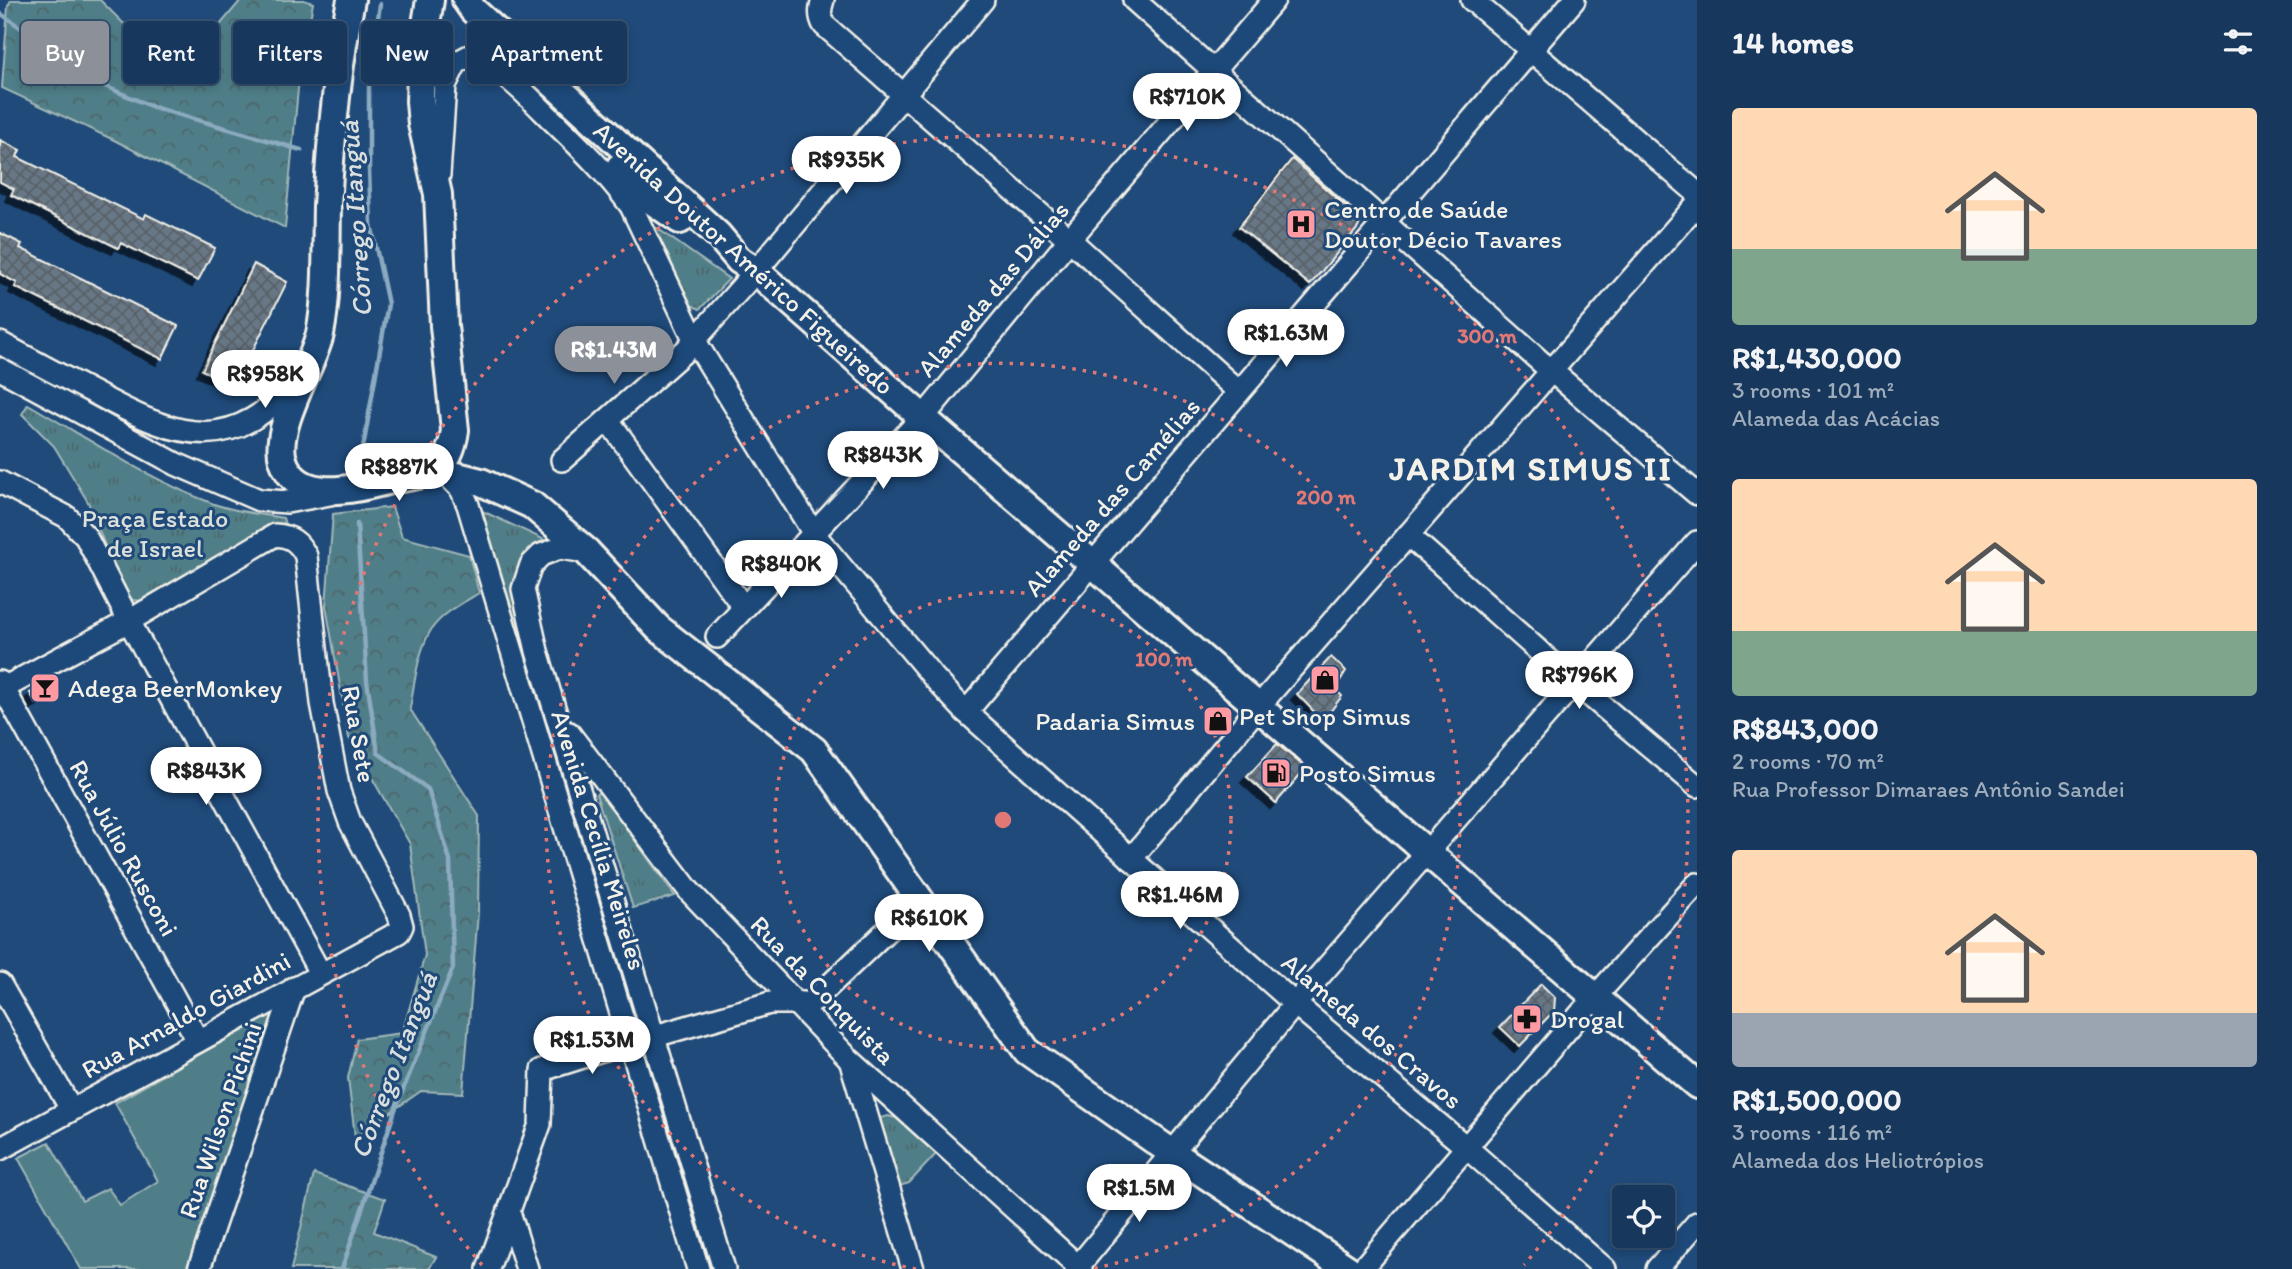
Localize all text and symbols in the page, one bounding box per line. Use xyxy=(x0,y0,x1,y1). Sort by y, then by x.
chip: Buy xyxy=(21,21,109,84)
chip: Rent xyxy=(123,21,219,84)
chip: Filters xyxy=(233,21,347,84)
chip: New xyxy=(361,21,453,84)
chip: Apartment xyxy=(467,21,627,84)
icon: filters xyxy=(2219,23,2257,61)
text: 14 homes xyxy=(1732,24,1854,61)
pin: R$710K xyxy=(1130,74,1244,133)
text: R$710K xyxy=(1149,82,1225,110)
street label: Avenida Doutor Américo Figueiredo xyxy=(587,115,901,401)
water label: Córrego Itanguá xyxy=(331,119,379,319)
pin: R$935K xyxy=(789,136,903,196)
text: R$935K xyxy=(808,145,884,173)
icon: home xyxy=(1932,153,2058,279)
place label: Centro de Saúde Doutor Décio Tavares xyxy=(1324,193,1562,255)
street label: Alameda das Dálias xyxy=(910,195,1076,383)
hospital icon: Centro de Saúde Doutor Décio Tavares xyxy=(1284,207,1318,241)
pin: R$1.63M xyxy=(1221,310,1351,369)
text: R$1.63M xyxy=(1243,318,1329,346)
text: 300 m xyxy=(1457,323,1517,348)
pin: R$1.43M xyxy=(549,326,679,386)
text: R$1.43M xyxy=(571,335,657,363)
text: R$1,430,000 xyxy=(1732,339,1902,376)
pin: R$958K xyxy=(208,350,322,410)
text: R$958K xyxy=(227,359,303,387)
text: 3 rooms · 101 m² xyxy=(1732,376,1894,404)
street label: Alameda das Camélias xyxy=(1017,391,1207,603)
text: Alameda das Acácias xyxy=(1732,404,1940,432)
pin: R$843K xyxy=(826,432,940,491)
text: R$843K xyxy=(844,440,922,468)
pin: R$887K xyxy=(342,444,456,503)
district label: JARDIM SIMUS II xyxy=(1388,449,1673,488)
text: R$887K xyxy=(361,452,437,480)
text: 200 m xyxy=(1296,484,1356,509)
park label: Praça Estado de Israel xyxy=(82,502,228,564)
icon: home xyxy=(1932,524,2058,650)
pin: R$840K xyxy=(724,540,838,600)
text: R$840K xyxy=(741,549,821,577)
text: 100 m xyxy=(1135,646,1193,671)
pin: R$796K xyxy=(1522,652,1636,711)
text: R$796K xyxy=(1541,660,1617,688)
shop icon: Pet Shop Simus xyxy=(1308,663,1342,697)
bar icon: Adega BeerMonkey xyxy=(28,671,62,705)
place label: Adega BeerMonkey xyxy=(68,672,282,704)
street label: Rua Sete xyxy=(335,683,383,785)
place label: Pet Shop Simus xyxy=(1239,700,1411,732)
shop icon: Padaria Simus xyxy=(1201,704,1235,738)
place label: Padaria Simus xyxy=(1035,705,1195,737)
street label: Avenida Cecília Meireles xyxy=(544,706,654,974)
text: R$843,000 xyxy=(1732,710,1879,747)
text: 2 rooms · 70 m² xyxy=(1732,747,1884,775)
pin: R$843K xyxy=(149,748,263,807)
street label: Rua Júlio Rusconi xyxy=(62,754,186,942)
text: R$843K xyxy=(167,756,245,784)
fuel station icon: Posto Simus xyxy=(1259,756,1293,790)
place label: Posto Simus xyxy=(1299,757,1436,789)
text: Rua Professor Dimaraes Antônio Sandei xyxy=(1732,775,2125,803)
centre of rings xyxy=(991,808,1015,832)
pin: R$1.46M xyxy=(1115,872,1245,931)
text: R$1.46M xyxy=(1137,880,1223,908)
pin: R$610K xyxy=(872,894,986,954)
icon: home xyxy=(1932,895,2058,1021)
text: R$610K xyxy=(891,903,967,931)
street label: Rua da Conquista xyxy=(744,909,903,1072)
street label: Rua Arnaldo Giardini xyxy=(76,944,296,1086)
street label: Alameda dos Cravos xyxy=(1275,946,1469,1116)
water label: Córrego Itanguá xyxy=(342,967,444,1163)
pharmacy icon: Drogal xyxy=(1510,1002,1544,1036)
place label: Drogal xyxy=(1550,1003,1624,1035)
pin: R$1.53M xyxy=(527,1016,657,1076)
street label: Rua Wilson Pichini xyxy=(171,1018,269,1222)
text: R$1.53M xyxy=(549,1025,635,1053)
text: R$1,500,000 xyxy=(1732,1081,1902,1118)
text: 3 rooms · 116 m² xyxy=(1732,1118,1892,1146)
text: Alameda dos Heliotrópios xyxy=(1732,1146,1984,1174)
pin: R$1.5M xyxy=(1082,1164,1196,1224)
text: R$1.5M xyxy=(1103,1173,1175,1201)
map controls xyxy=(1612,1185,1675,1248)
button: locate xyxy=(1612,1185,1675,1248)

